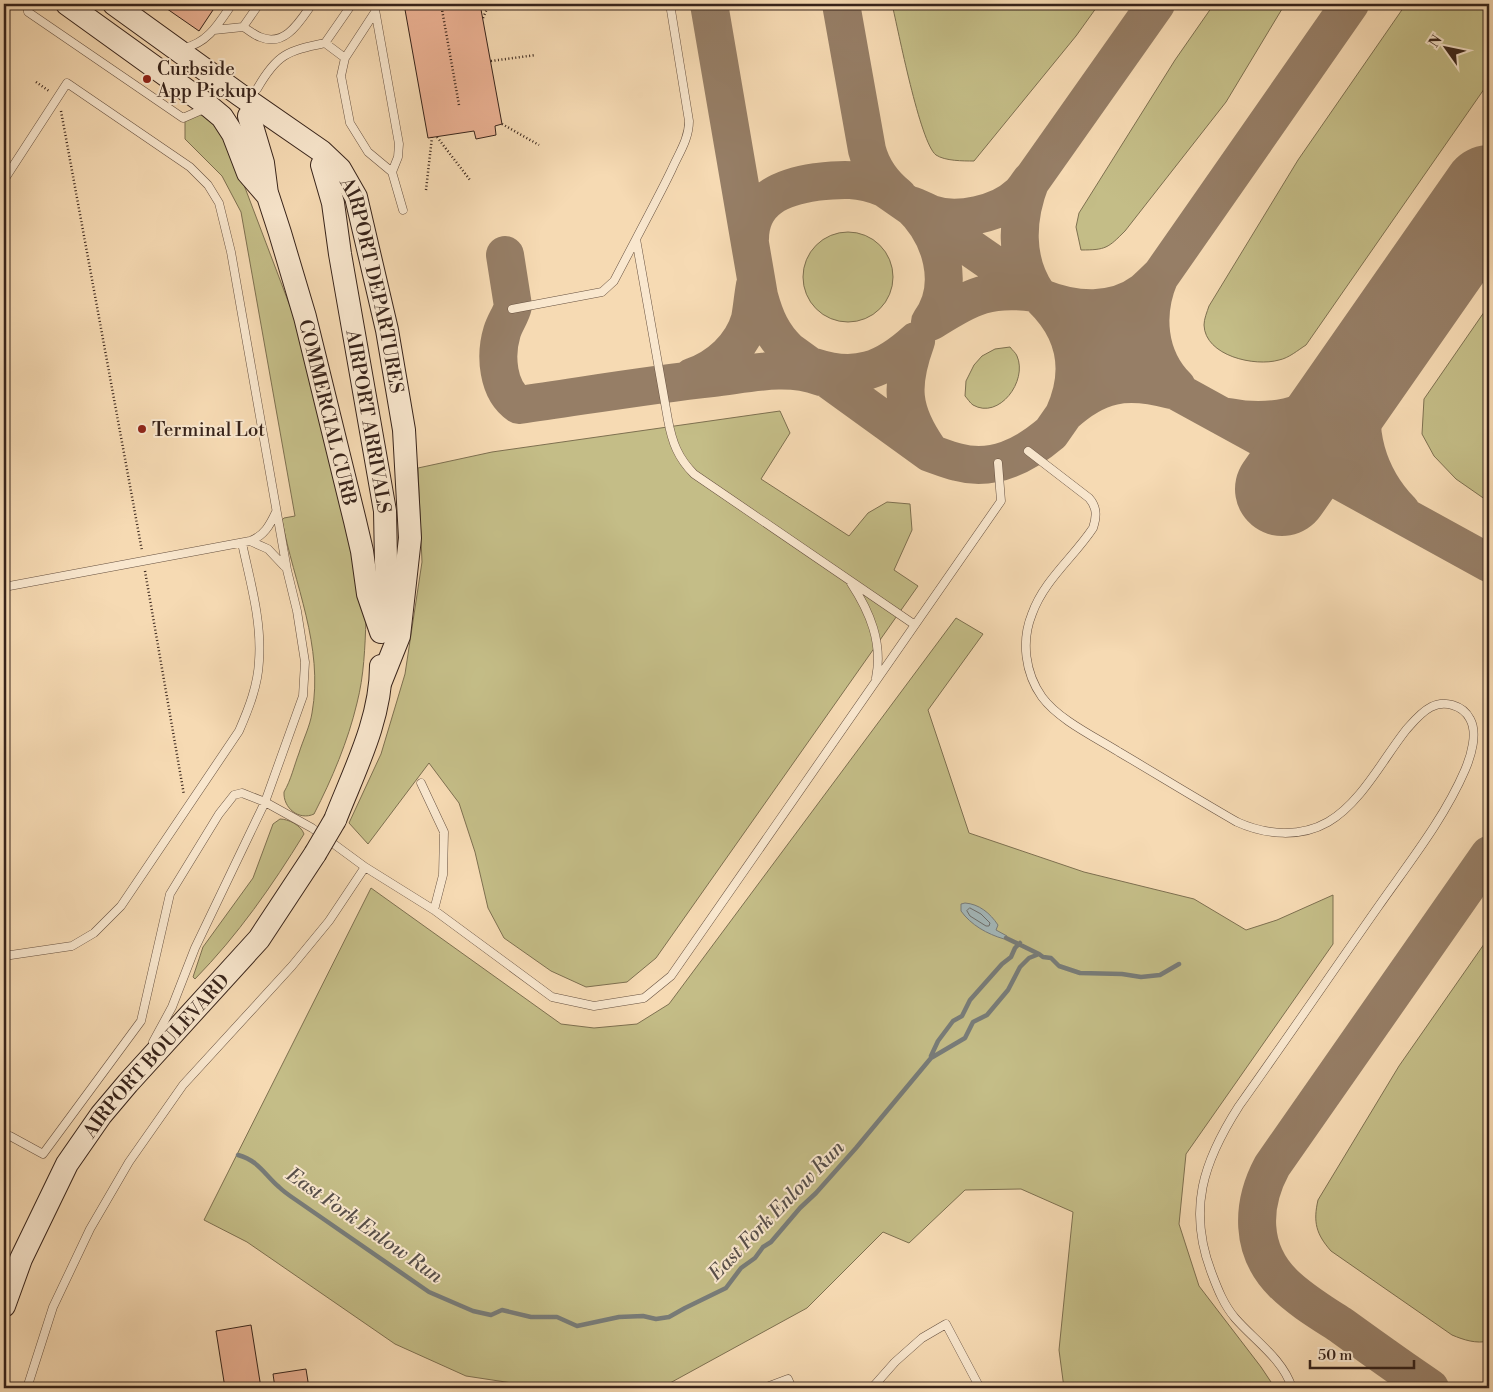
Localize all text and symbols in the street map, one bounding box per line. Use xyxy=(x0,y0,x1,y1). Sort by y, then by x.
north arrow xyxy=(1420,22,1470,72)
text: N xyxy=(1425,32,1447,51)
place label: Curbside App Pickup xyxy=(156,57,257,103)
marker: Curbside App Pickup xyxy=(141,73,153,85)
street label: AIRPORT DEPARTURES xyxy=(334,172,409,395)
street label: COMMERCIAL CURB xyxy=(293,317,362,508)
street label: AIRPORT ARRIVALS xyxy=(340,327,396,515)
place label: Terminal Lot xyxy=(152,418,265,442)
marker: Terminal Lot xyxy=(136,423,148,435)
street label: AIRPORT BOULEVARD xyxy=(77,969,235,1143)
water label: East Fork Enlow Run xyxy=(703,1135,851,1287)
water label: East Fork Enlow Run xyxy=(280,1162,448,1290)
scale bar xyxy=(1310,1337,1414,1369)
text: 50 m xyxy=(1318,1346,1352,1365)

